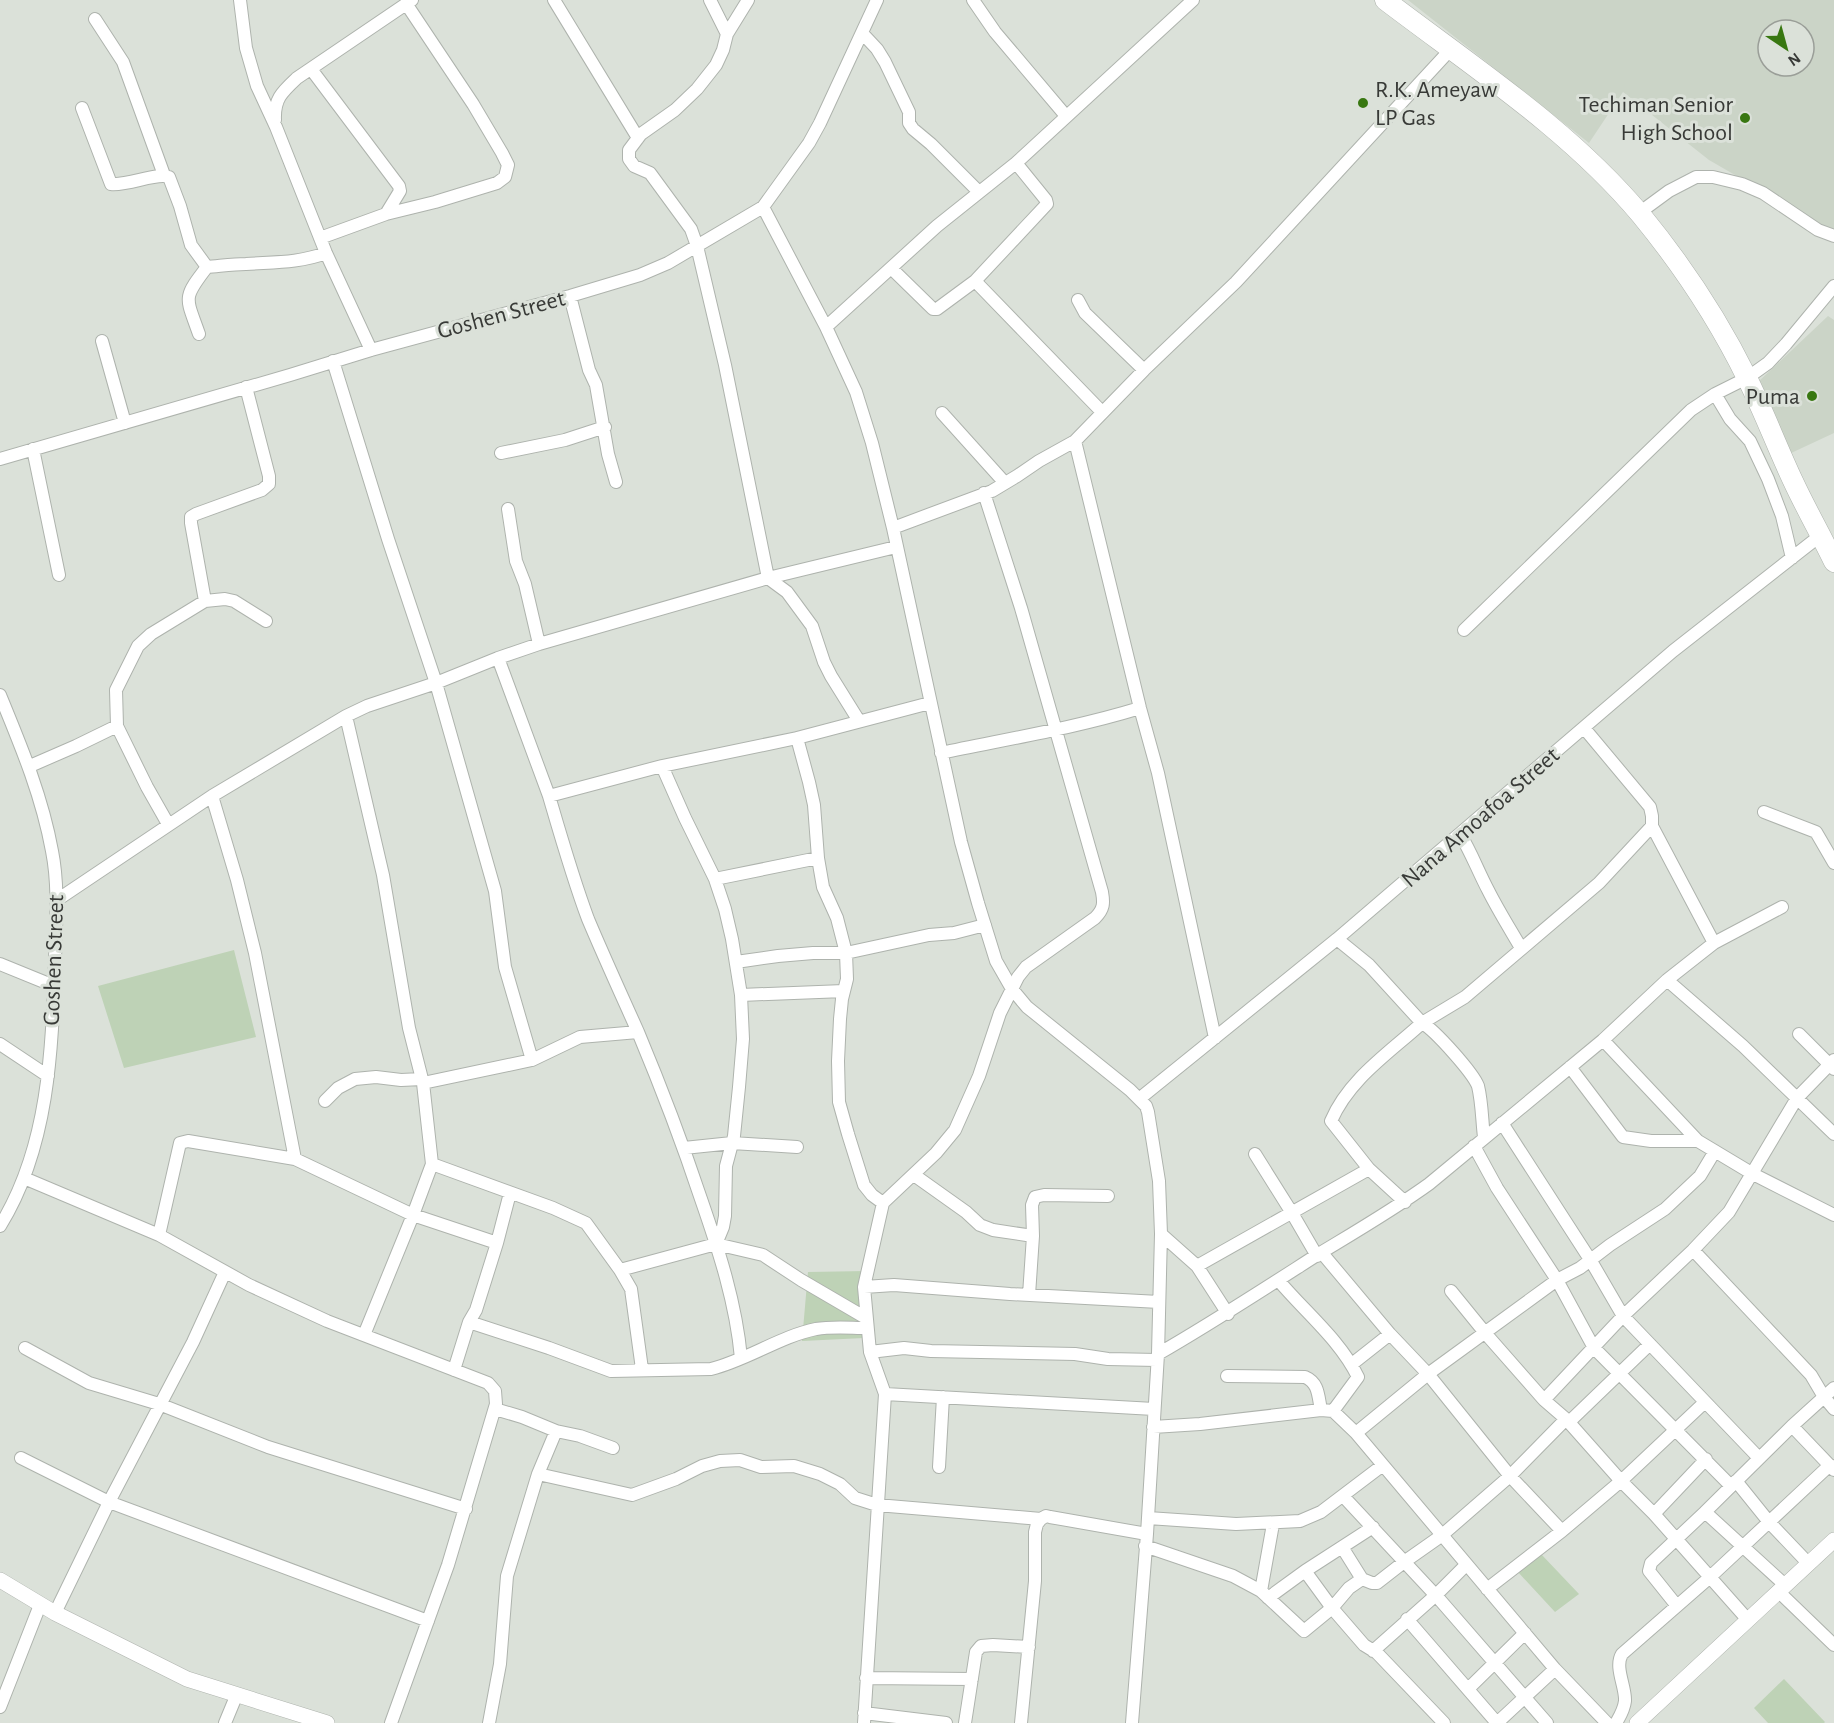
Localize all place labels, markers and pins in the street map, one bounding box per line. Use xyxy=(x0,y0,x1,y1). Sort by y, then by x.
place label: R.K. Ameyaw LP Gas xyxy=(1375,78,1497,130)
place label: Techiman Senior High School xyxy=(1578,93,1733,145)
marker: R.K. Ameyaw LP Gas xyxy=(1356,96,1370,110)
marker: Techiman Senior High School xyxy=(1738,111,1752,125)
place label: Puma xyxy=(1746,385,1800,409)
marker: Puma xyxy=(1805,389,1819,403)

